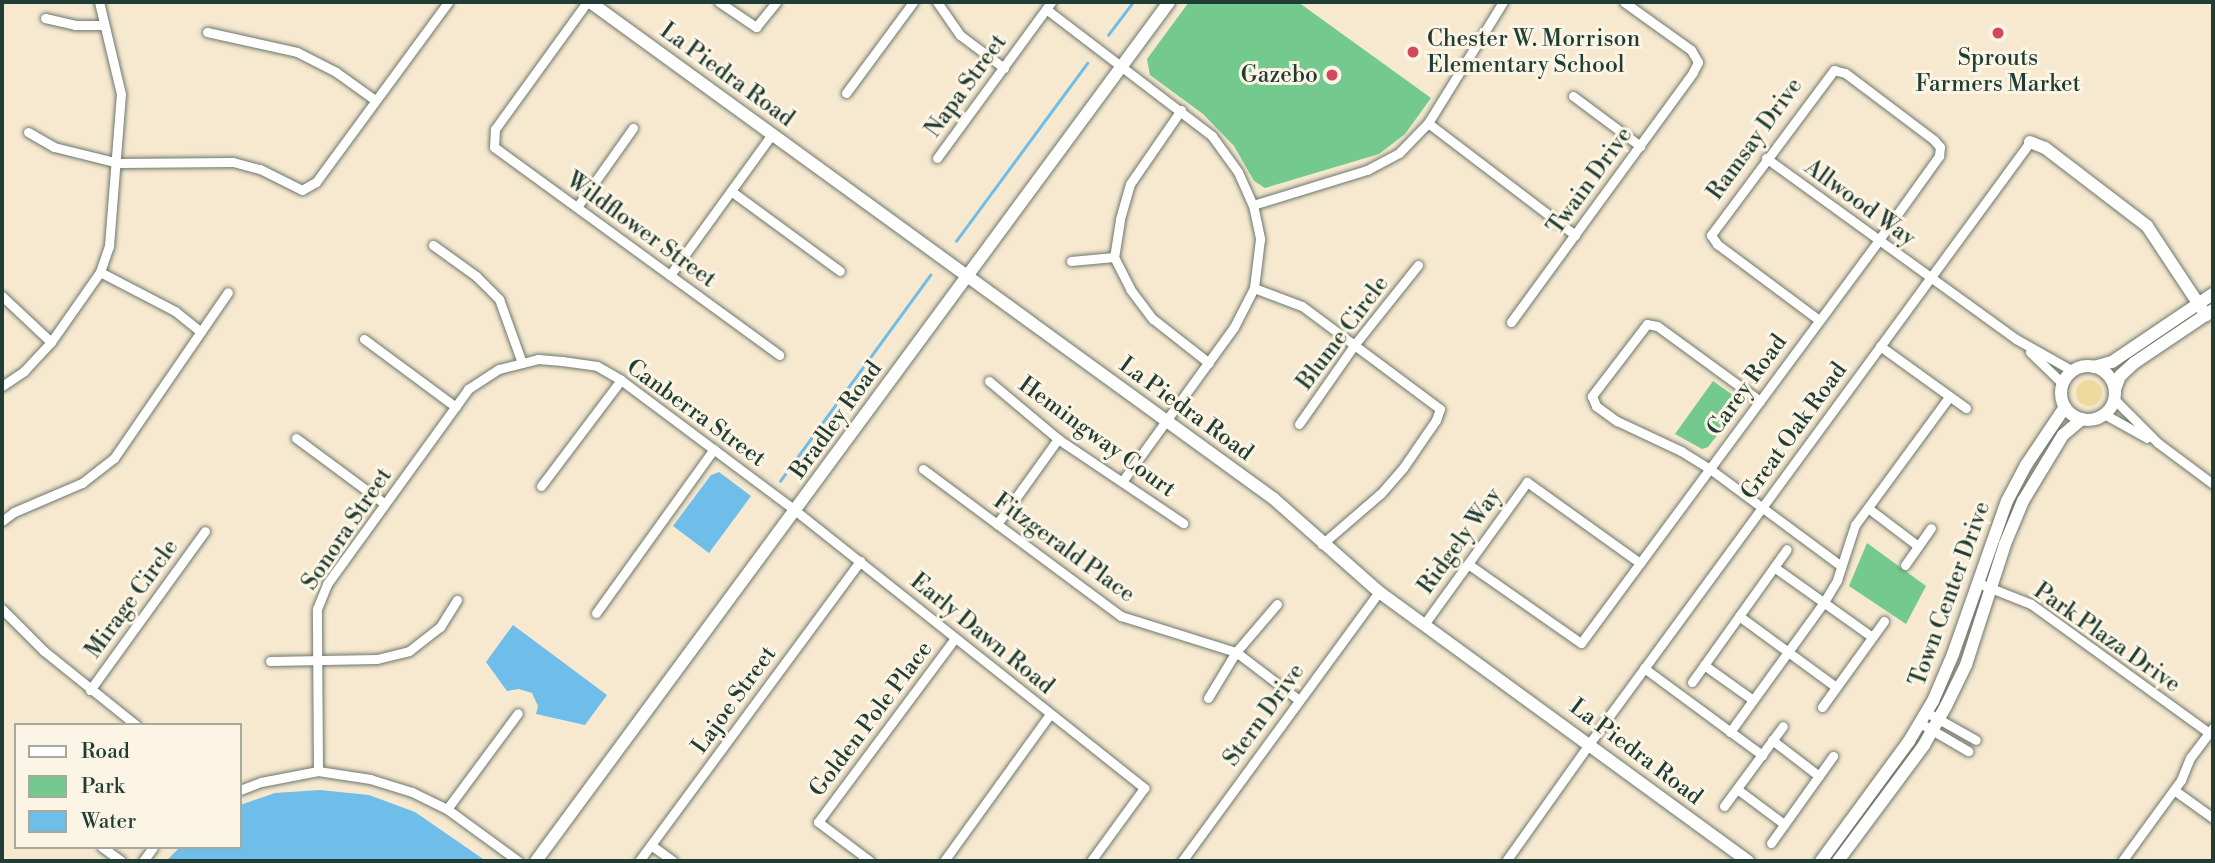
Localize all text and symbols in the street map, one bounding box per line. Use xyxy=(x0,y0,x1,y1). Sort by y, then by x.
street label: La Piedra Road xyxy=(655,17,799,133)
place label: Chester W. Morrison Elementary School xyxy=(1427,25,1640,79)
marker: Sprouts Farmers Market xyxy=(1990,25,2006,41)
street label: Napa Street xyxy=(919,29,1013,143)
marker: Chester W. Morrison Elementary School xyxy=(1405,44,1421,60)
place label: Sprouts Farmers Market xyxy=(1915,44,2081,98)
place label: Gazebo xyxy=(1241,61,1318,89)
marker: Gazebo xyxy=(1324,67,1340,83)
street label: Ramsay Drive xyxy=(1701,73,1809,205)
street label: Twain Drive xyxy=(1542,122,1638,240)
street label: Allwood Way xyxy=(1799,153,1921,253)
street label: Wildflower Street xyxy=(561,166,721,294)
street label: Blume Circle xyxy=(1291,271,1395,395)
street label: Carey Road xyxy=(1701,329,1793,441)
street label: La Piedra Road xyxy=(1114,351,1258,467)
street label: Canberra Street xyxy=(621,353,771,473)
street label: Bradley Road xyxy=(784,356,888,484)
street label: Great Oak Road xyxy=(1735,357,1853,505)
street label: Hemingway Court xyxy=(1013,371,1181,503)
street label: Sonora Street xyxy=(296,463,398,595)
street label: Ridgely Way xyxy=(1412,482,1508,600)
street label: Fitzgerald Place xyxy=(988,487,1140,609)
street label: Town Center Drive xyxy=(1904,498,1996,690)
street label: Mirage Circle xyxy=(80,534,184,664)
street label: Early Dawn Road xyxy=(905,568,1059,700)
street label: Park Plaza Drive xyxy=(2028,577,2186,699)
street label: Golden Pole Place xyxy=(804,636,938,802)
street label: Lajoe Street xyxy=(686,641,782,759)
street label: Stern Drive xyxy=(1218,658,1310,772)
street label: La Piedra Road xyxy=(1564,693,1708,811)
legend xyxy=(14,723,242,849)
text: Road xyxy=(81,739,130,765)
text: Park xyxy=(81,774,125,800)
text: Water xyxy=(81,809,136,835)

